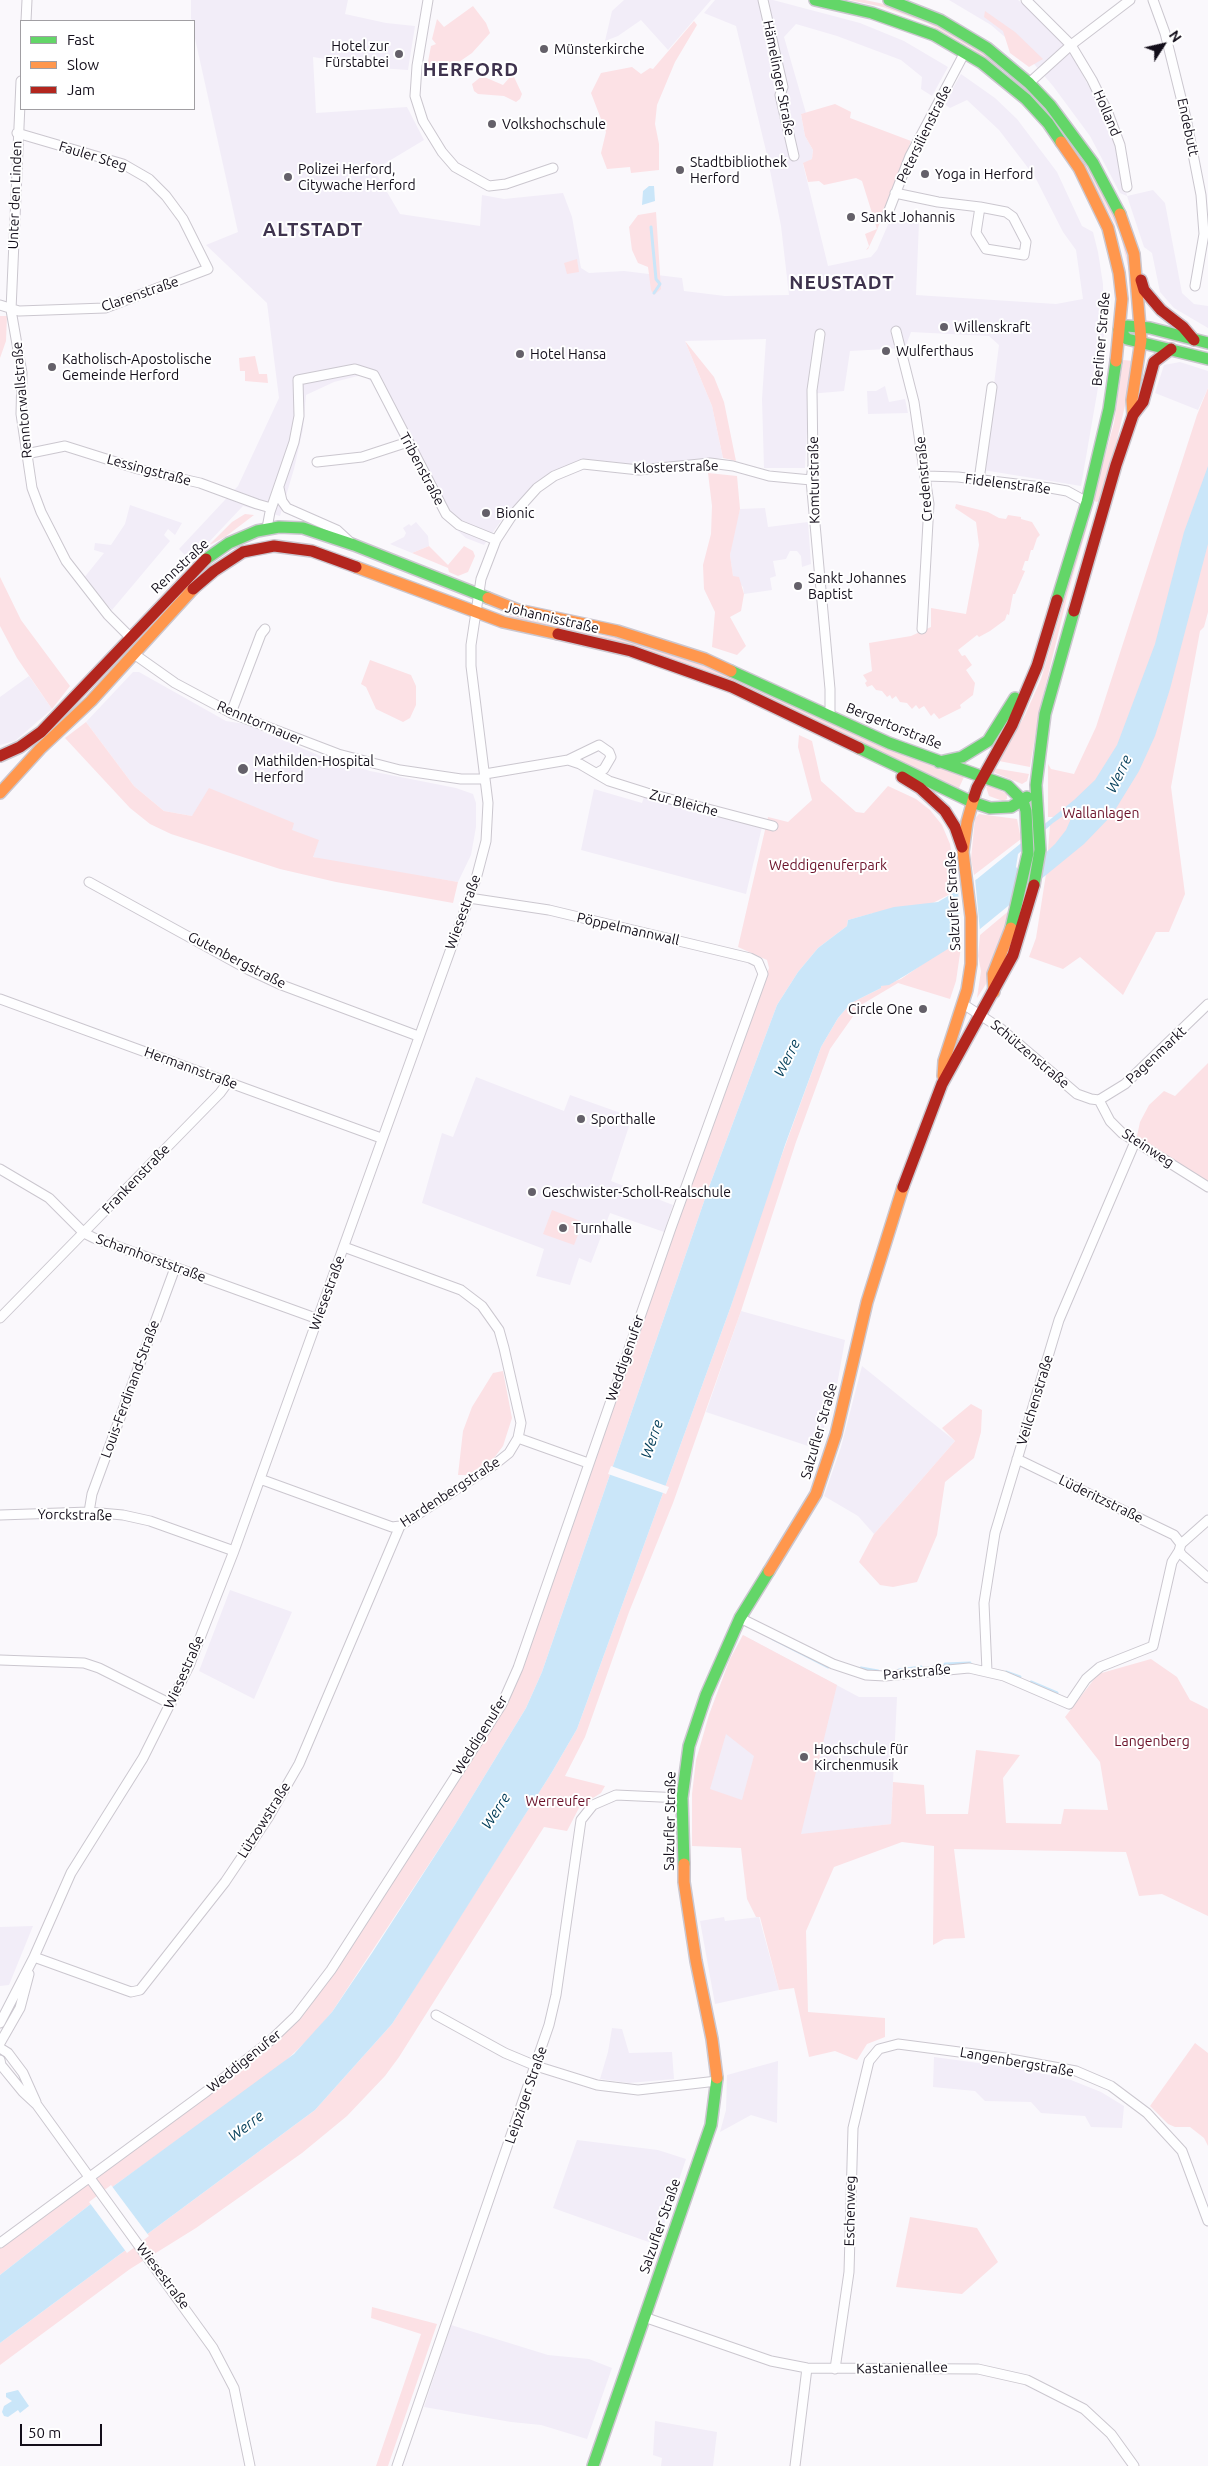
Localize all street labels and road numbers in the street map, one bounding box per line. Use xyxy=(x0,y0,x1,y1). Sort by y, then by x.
street label: Hämelinger Straße xyxy=(760,19,798,137)
street label: Petersilienstraße xyxy=(893,82,955,186)
street label: Holland xyxy=(1090,87,1124,139)
street label: Endebutt xyxy=(1174,96,1202,158)
street label: Fauler Steg xyxy=(57,138,129,174)
street label: Unter den Linden xyxy=(5,140,25,250)
street label: Clarenstraße xyxy=(99,273,181,315)
street label: Berliner Straße xyxy=(1089,291,1113,387)
street label: Renntorwallstraße xyxy=(9,341,35,459)
street label: Tribenstraße xyxy=(396,430,448,508)
street label: Komturstraße xyxy=(805,436,823,524)
street label: Credenstraße xyxy=(912,436,936,522)
street label: Lessingstraße xyxy=(105,451,193,489)
street label: Klosterstraße xyxy=(633,457,719,477)
street label: Fidelenstraße xyxy=(964,470,1052,498)
street label: Rennstraße xyxy=(148,535,212,597)
street label: Johannisstraße xyxy=(503,599,601,637)
street label: Renntormauer xyxy=(215,697,305,749)
street label: Bergertorstraße xyxy=(843,699,945,753)
street label: Zur Bleiche xyxy=(648,786,720,820)
street label: Salzufler Straße xyxy=(942,851,964,951)
street label: Wiesestraße xyxy=(442,872,484,952)
street label: Pöppelmannwall xyxy=(575,909,681,949)
street label: Gutenbergstraße xyxy=(185,928,289,992)
street label: Schützenstraße xyxy=(987,1016,1073,1092)
street label: Pagenmarkt xyxy=(1122,1023,1190,1087)
street label: Hermannstraße xyxy=(142,1043,240,1093)
street label: Steinweg xyxy=(1119,1125,1177,1171)
street label: Frankenstraße xyxy=(99,1141,173,1217)
street label: Scharnhorststraße xyxy=(94,1230,208,1286)
street label: Wiesestraße xyxy=(306,1253,348,1333)
street label: Weddigenufer xyxy=(602,1313,648,1403)
street label: Louis-Ferdinand-Straße xyxy=(97,1318,163,1460)
street label: Veilchenstraße xyxy=(1013,1353,1057,1447)
street label: Salzufler Straße xyxy=(797,1381,841,1481)
street label: Hardenbergstraße xyxy=(397,1453,503,1531)
street label: Lüderitzstraße xyxy=(1056,1471,1146,1527)
street label: Yorckstraße xyxy=(37,1506,113,1524)
street label: Wiesestraße xyxy=(160,1633,208,1711)
street label: Parkstraße xyxy=(882,1661,952,1683)
street label: Weddigenufer xyxy=(449,1692,511,1778)
street label: Salzufler Straße xyxy=(661,1771,679,1871)
street label: Lützowstraße xyxy=(234,1779,294,1861)
street label: Weddigenufer xyxy=(204,2026,284,2096)
street label: Leipziger Straße xyxy=(501,2044,551,2146)
street label: Langenbergstraße xyxy=(959,2044,1075,2080)
street label: Eschenweg xyxy=(841,2175,859,2247)
street label: Salzufler Straße xyxy=(636,2176,684,2276)
street label: Wiesestraße xyxy=(133,2240,193,2312)
street label: Kastanienallee xyxy=(856,2359,948,2377)

